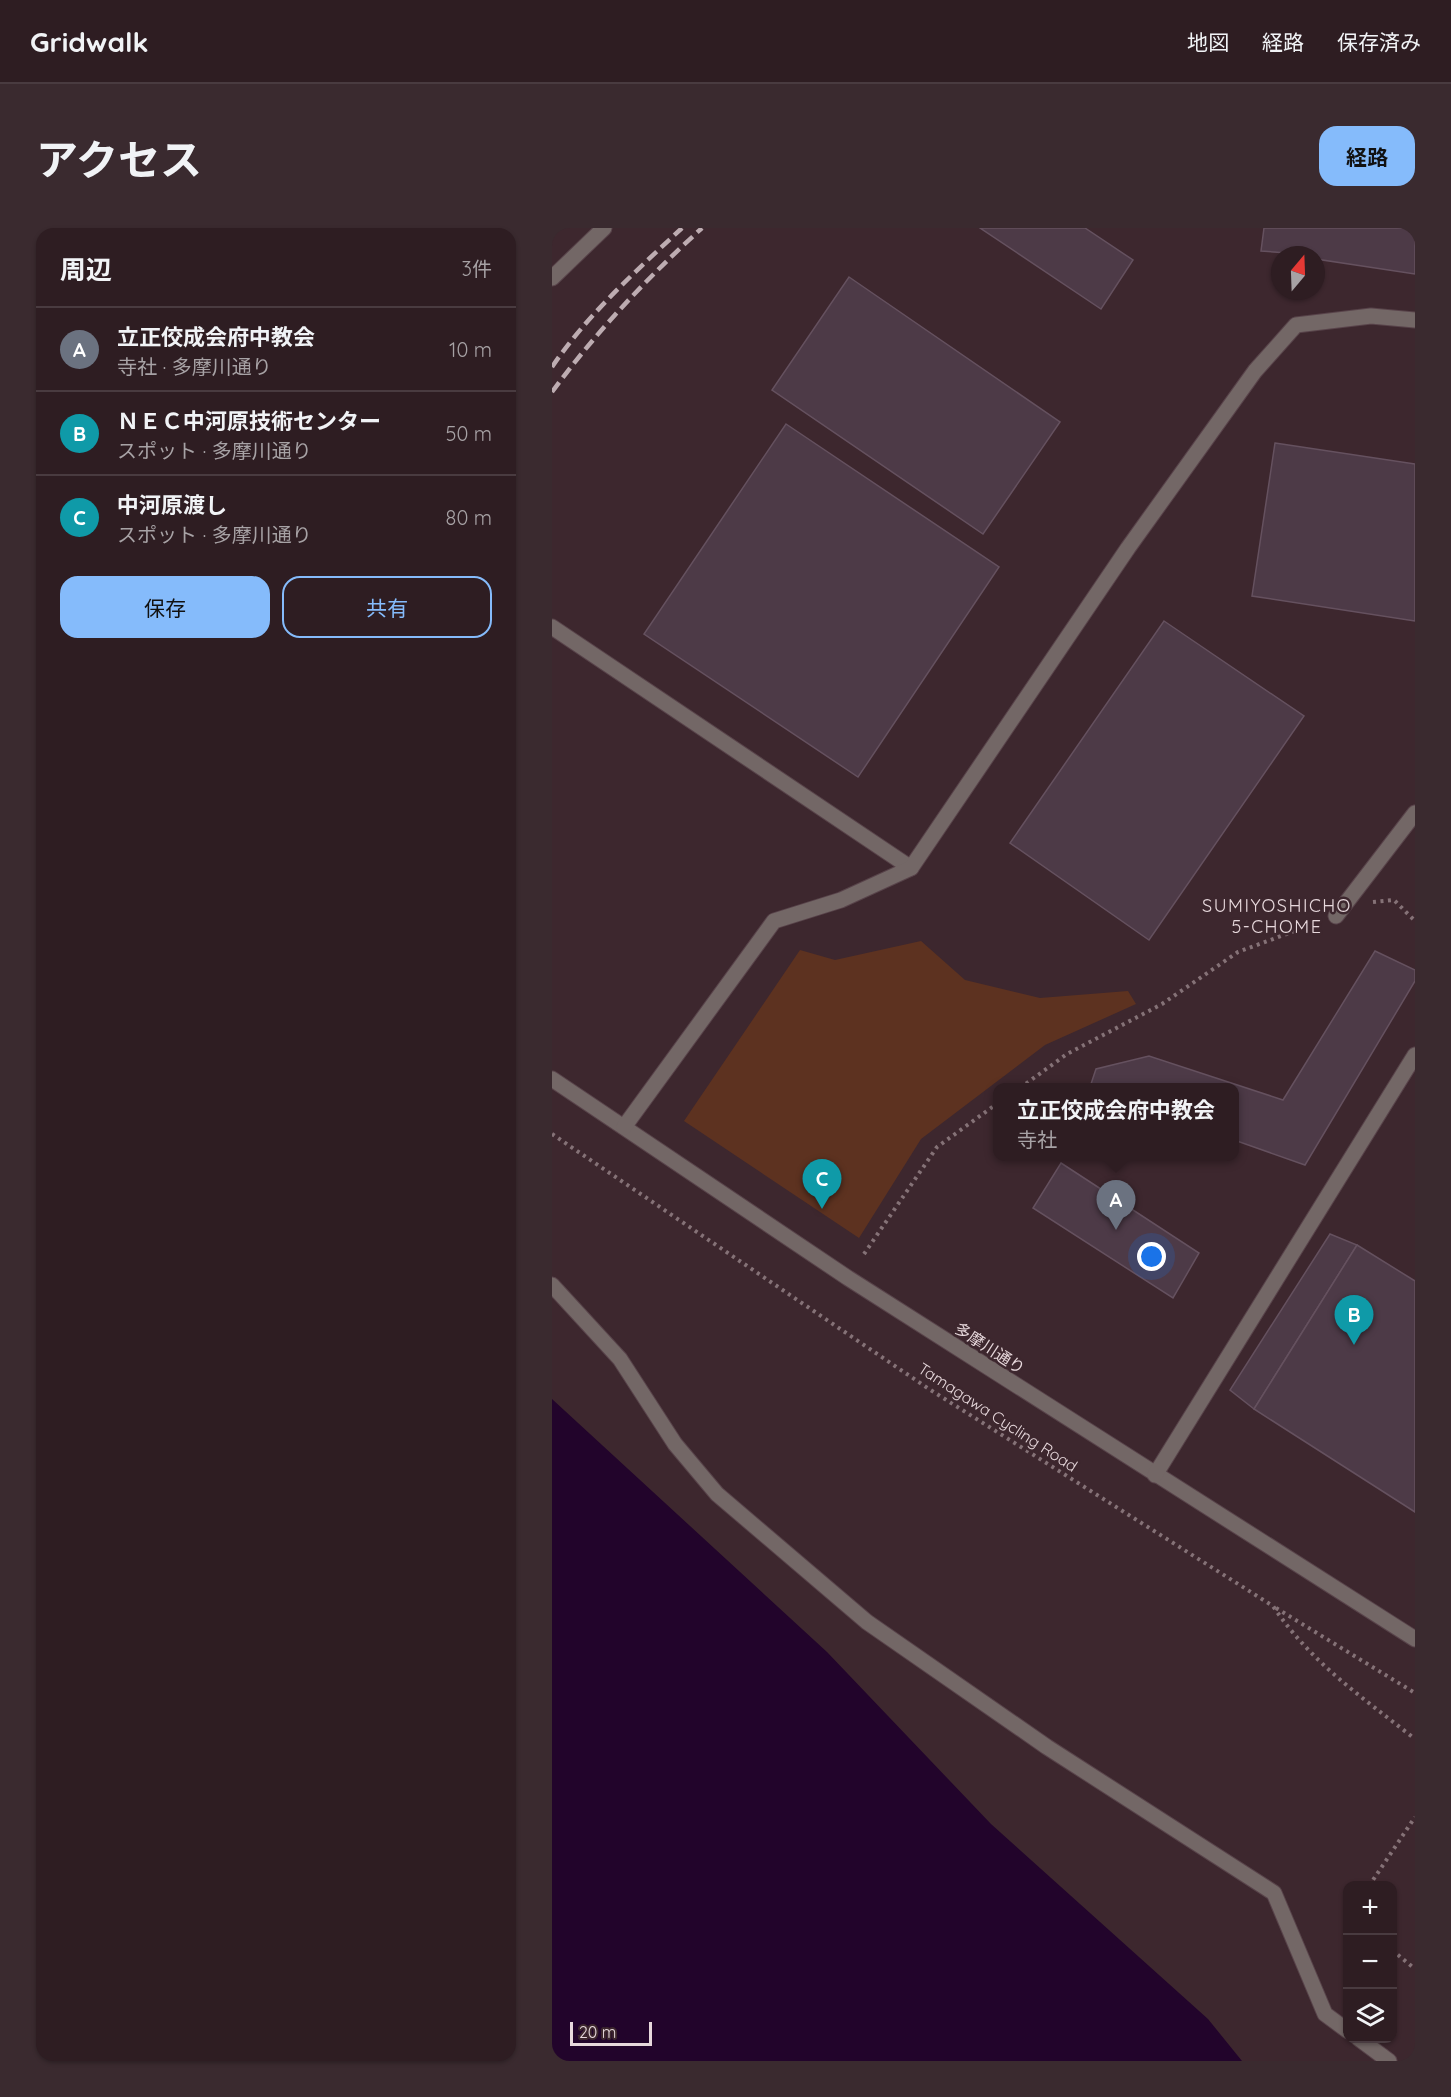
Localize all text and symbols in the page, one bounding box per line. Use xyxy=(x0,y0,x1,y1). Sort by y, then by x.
text: Gridwalk xyxy=(30,24,149,59)
text: 地図 xyxy=(1187,29,1229,55)
text: 経路 xyxy=(1262,29,1304,55)
text: 保存済み xyxy=(1337,29,1421,55)
button: 経路 xyxy=(1319,126,1415,186)
text: アクセス xyxy=(36,133,202,186)
north arrow xyxy=(1271,246,1325,300)
text: 周辺 xyxy=(60,253,112,286)
text: 3件 xyxy=(462,256,492,281)
text: 立正佼成会府中教会 xyxy=(117,323,315,351)
text: A xyxy=(73,337,86,362)
text: 10 m xyxy=(449,337,492,362)
text: 寺社 · 多摩川通り xyxy=(117,354,272,379)
text: ＮＥＣ中河原技術センター xyxy=(117,407,381,435)
text: B xyxy=(73,421,86,446)
text: 50 m xyxy=(446,421,492,446)
text: スポット · 多摩川通り xyxy=(117,438,312,463)
text: 中河原渡し xyxy=(117,491,227,519)
text: C xyxy=(73,505,86,530)
text: 80 m xyxy=(446,505,492,530)
text: スポット · 多摩川通り xyxy=(117,522,312,547)
button: 保存 xyxy=(60,576,270,638)
button: 共有 xyxy=(282,576,492,638)
district label: SUMIYOSHICHO 5-CHOME xyxy=(1202,894,1352,938)
popup xyxy=(993,1083,1239,1161)
text: 立正佼成会府中教会 xyxy=(1017,1096,1215,1124)
text: 寺社 xyxy=(1017,1127,1057,1152)
pin: C xyxy=(802,1160,842,1209)
pin: A xyxy=(1096,1180,1136,1230)
your location xyxy=(1137,1242,1166,1271)
pin: B xyxy=(1334,1296,1374,1345)
street label: 多摩川通り xyxy=(951,1318,1029,1378)
street label: Tamagawa Cycling Road xyxy=(915,1358,1081,1476)
map controls xyxy=(1343,1881,1397,2043)
button: + xyxy=(1343,1881,1397,1935)
button: − xyxy=(1343,1935,1397,1989)
button: layers xyxy=(1343,1989,1397,2043)
scale bar xyxy=(570,2019,652,2046)
text: 20 m xyxy=(579,2022,616,2042)

